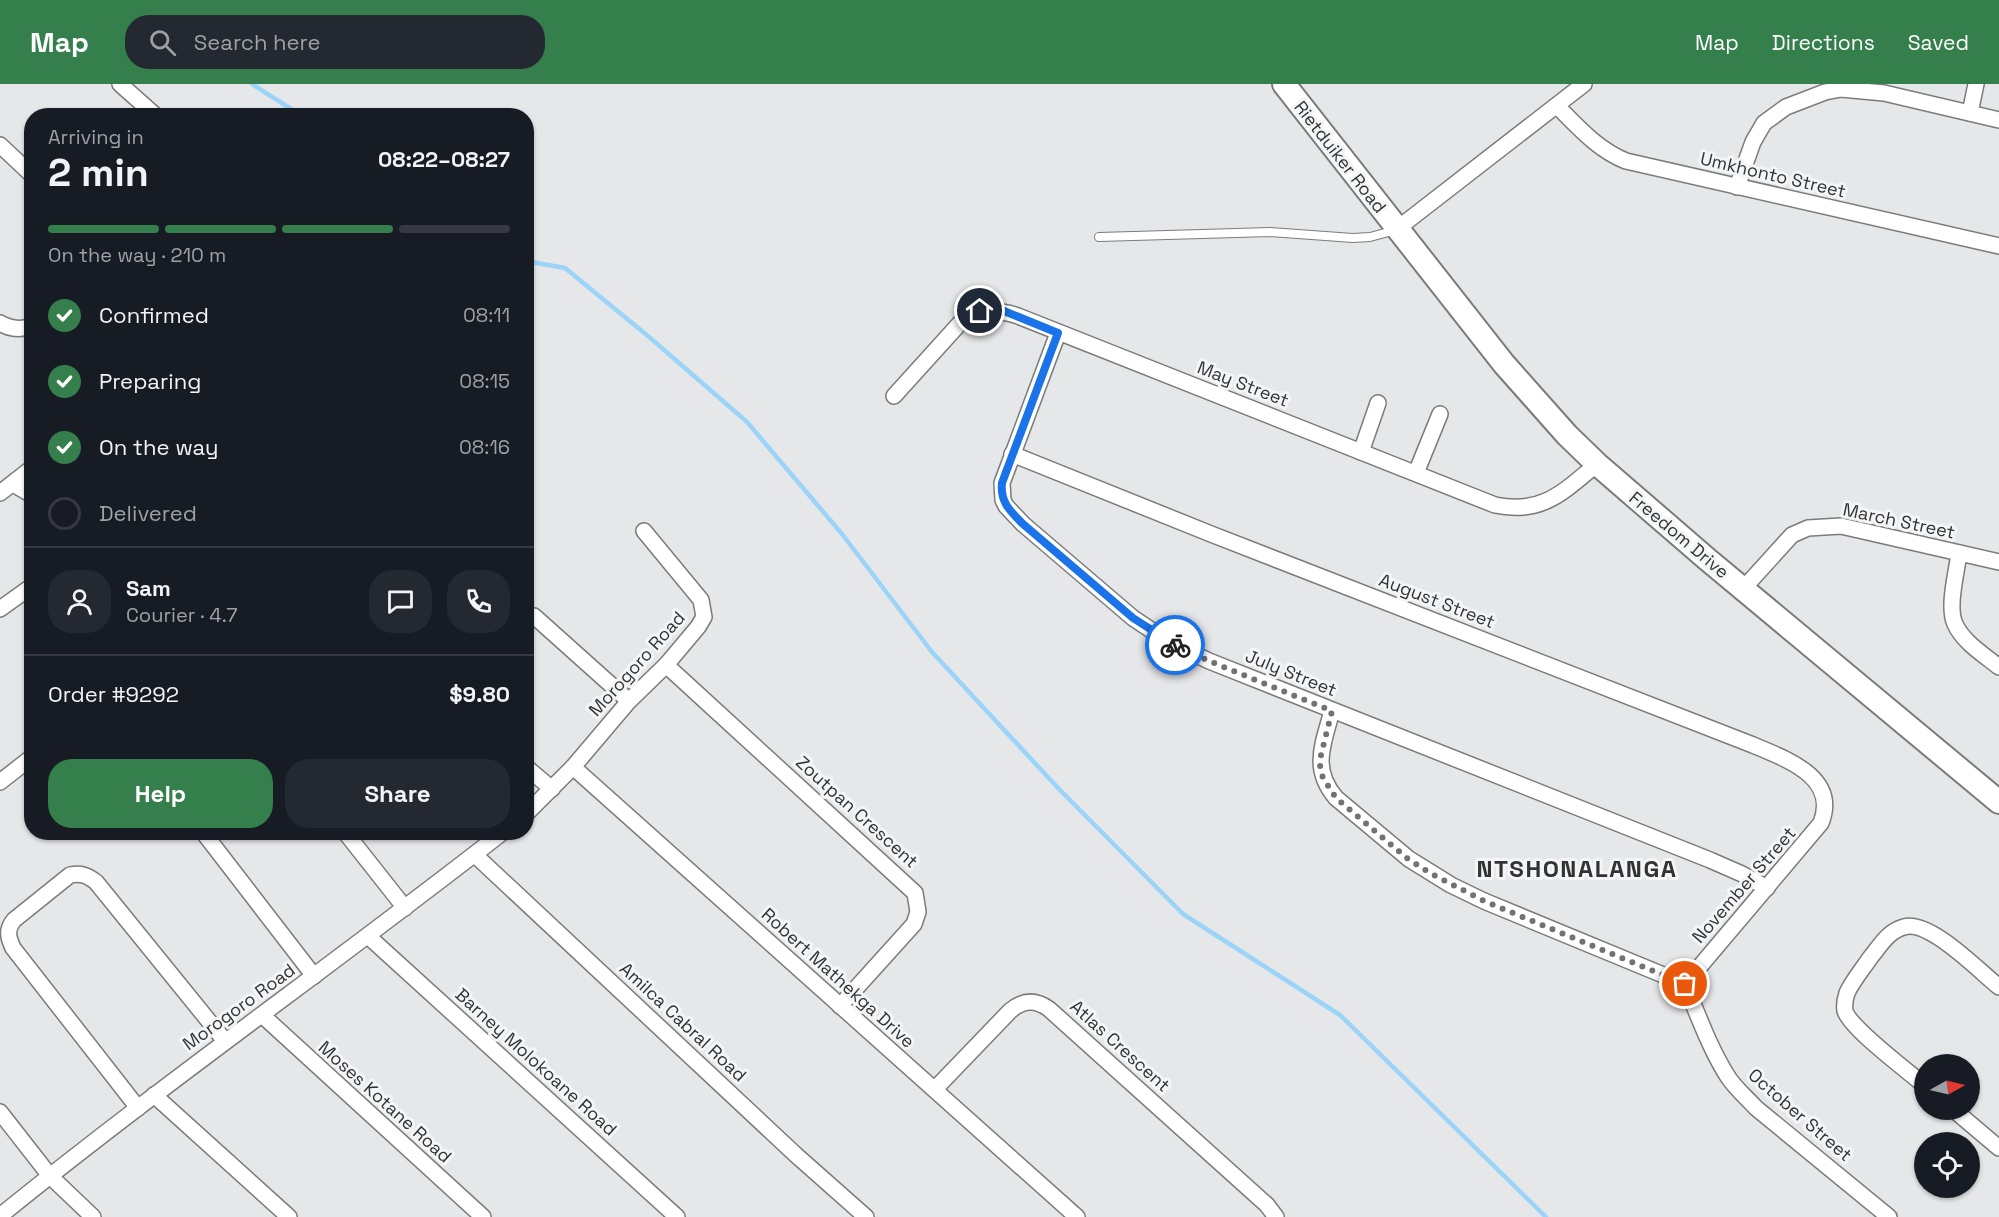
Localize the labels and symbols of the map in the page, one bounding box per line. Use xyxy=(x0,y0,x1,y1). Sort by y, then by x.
street label: Rietduiker Road xyxy=(1289,96,1391,218)
street label: Umkhonto Street xyxy=(1698,147,1848,202)
pin xyxy=(954,285,1005,336)
street label: May Street xyxy=(1194,356,1292,412)
street label: Freedom Drive xyxy=(1625,486,1734,583)
street label: March Street xyxy=(1841,497,1957,544)
street label: August Street xyxy=(1376,568,1498,633)
street label: Morogoro Road xyxy=(583,606,690,721)
courier xyxy=(1145,615,1205,675)
street label: July Street xyxy=(1242,644,1340,701)
street label: Zoutpan Crescent xyxy=(791,751,923,873)
street label: November Street xyxy=(1687,822,1800,948)
district label: NTSHONALANGA xyxy=(1476,853,1678,884)
street label: Robert Mathekga Drive xyxy=(757,903,920,1053)
street label: Amilca Cabral Road xyxy=(615,957,751,1086)
street label: Morogoro Road xyxy=(178,958,299,1055)
pin xyxy=(1659,958,1710,1009)
street label: Barney Molokoane Road xyxy=(451,983,622,1140)
street label: Atlas Crescent xyxy=(1066,995,1175,1097)
street label: Moses Kotane Road xyxy=(314,1036,457,1168)
north arrow xyxy=(1914,1054,1980,1120)
street label: October Street xyxy=(1744,1063,1857,1166)

